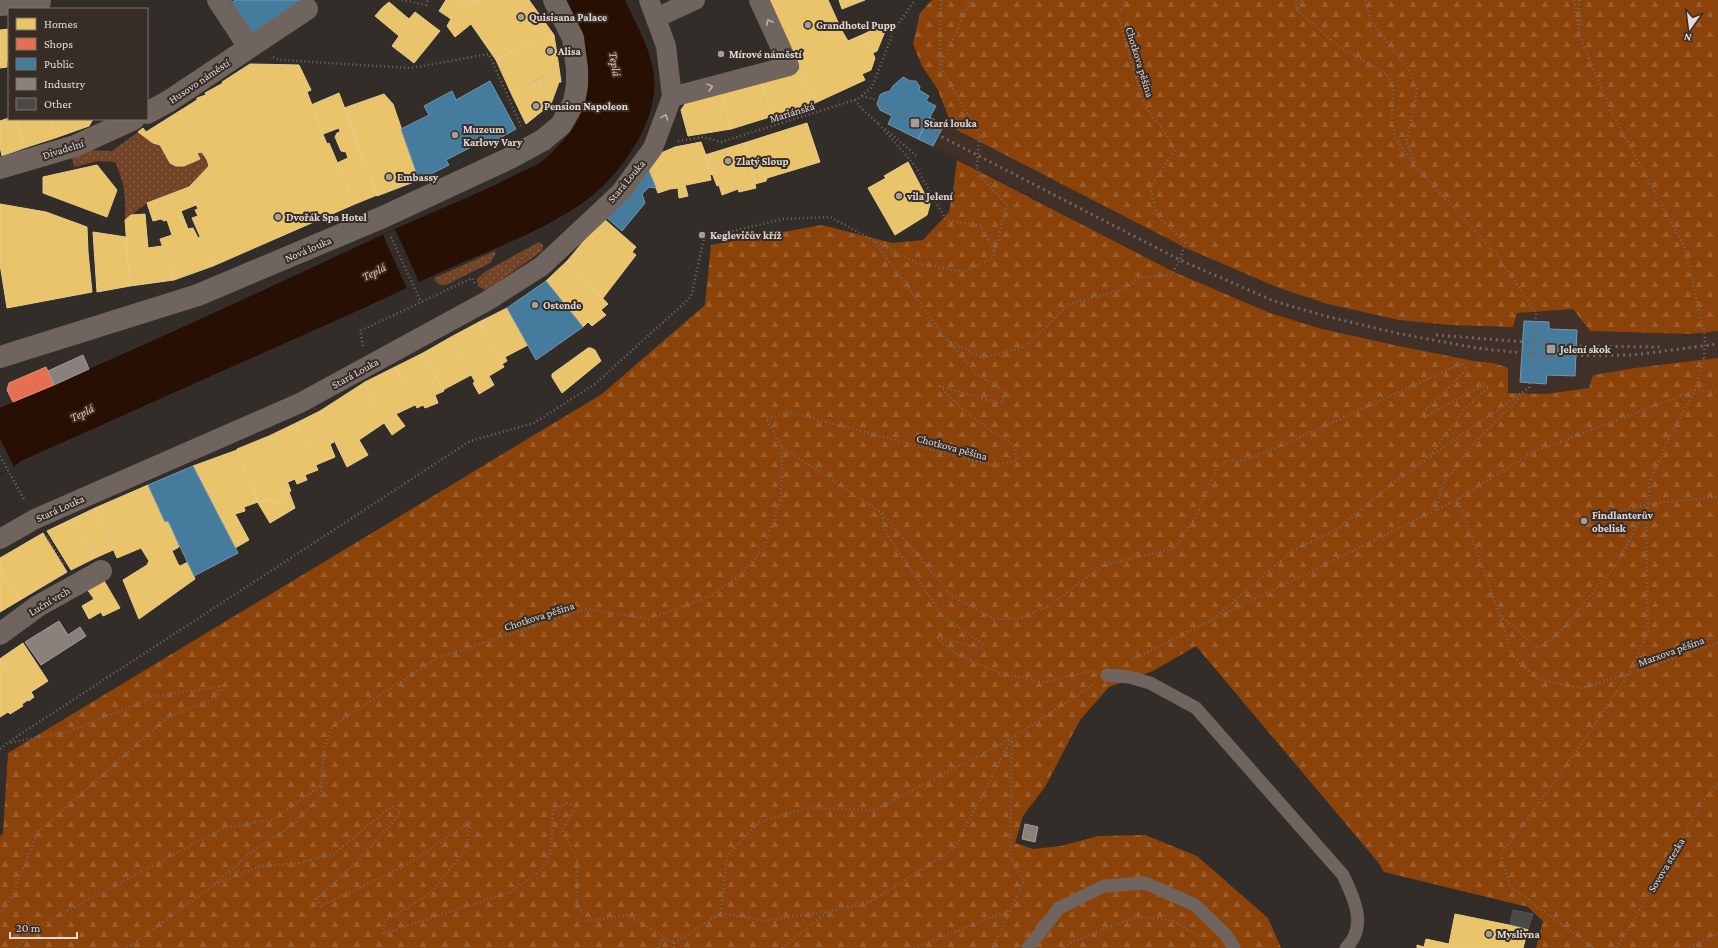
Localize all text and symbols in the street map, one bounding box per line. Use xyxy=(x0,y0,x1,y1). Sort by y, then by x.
legend xyxy=(8,8,148,120)
north arrow xyxy=(1670,8,1710,48)
place label: Quisisana Palace xyxy=(529,11,607,23)
marker: Quisisana Palace xyxy=(516,12,526,22)
text: Homes xyxy=(44,17,78,31)
one-way arrow xyxy=(766,19,774,26)
place label: Grandhotel Pupp xyxy=(816,19,896,31)
marker: Grandhotel Pupp xyxy=(803,20,813,30)
street label: Chotkova pěšina xyxy=(1123,25,1156,99)
text: N xyxy=(1682,31,1693,44)
text: Shops xyxy=(44,37,73,51)
place label: Alisa xyxy=(557,45,581,57)
marker: Alisa xyxy=(545,46,555,56)
place label: Mírové náměstí xyxy=(729,48,802,60)
marker: Mírové náměstí xyxy=(716,49,726,59)
water label: Teplá xyxy=(606,51,624,78)
street label: Husovo náměstí xyxy=(166,56,233,106)
text: Public xyxy=(44,57,74,71)
text: Industry xyxy=(44,77,86,91)
one-way arrow xyxy=(706,83,713,92)
text: Other xyxy=(44,97,73,111)
street label: Mariánská xyxy=(768,99,816,125)
place label: Pension Napoleon xyxy=(544,100,629,112)
marker: Pension Napoleon xyxy=(531,101,541,111)
one-way arrow xyxy=(661,113,669,120)
marker: Stará louka xyxy=(909,117,921,129)
place label: Stará louka xyxy=(924,117,978,129)
place label: Muzeum Karlovy Vary xyxy=(463,123,523,148)
marker: Muzeum Karlovy Vary xyxy=(450,130,460,140)
street label: Divadelní xyxy=(41,136,86,161)
place label: Zlatý Sloup xyxy=(736,155,789,167)
marker: Zlatý Sloup xyxy=(723,156,733,166)
street label: Stará Louka xyxy=(605,157,647,205)
place label: Embassy xyxy=(397,171,439,183)
marker: Embassy xyxy=(384,172,394,182)
place label: vila Jelení xyxy=(906,190,954,202)
marker: vila Jelení xyxy=(894,191,904,201)
place label: Dvořák Spa Hotel xyxy=(286,211,367,223)
marker: Dvořák Spa Hotel xyxy=(273,212,283,222)
place label: Keglevičův kříž xyxy=(710,229,782,241)
marker: Keglevičův kříž xyxy=(697,230,707,240)
street label: Nová louka xyxy=(283,234,333,264)
water label: Teplá xyxy=(360,260,389,284)
place label: Ostende xyxy=(543,299,581,311)
marker: Ostende xyxy=(530,300,540,310)
marker: Jelení skok xyxy=(1545,343,1557,355)
place label: Jelení skok xyxy=(1559,343,1612,355)
street label: Stará Louka xyxy=(329,355,381,391)
water label: Teplá xyxy=(68,401,97,425)
street label: Chotkova pěšina xyxy=(915,432,989,463)
street label: Stará Louka xyxy=(34,492,86,524)
place label: Findlanterův obelisk xyxy=(1592,509,1654,534)
marker: Findlanterův obelisk xyxy=(1579,516,1589,526)
street label: Luční vrch xyxy=(26,584,72,618)
street label: Chotkova pěšina xyxy=(502,599,576,634)
street label: Marxova pěšina xyxy=(1636,633,1706,669)
street label: Sovova stezka xyxy=(1645,836,1687,894)
scale bar xyxy=(10,914,77,940)
text: 20 m xyxy=(16,921,41,935)
place label: Myslivna xyxy=(1497,928,1540,940)
marker: Myslivna xyxy=(1484,929,1494,939)

